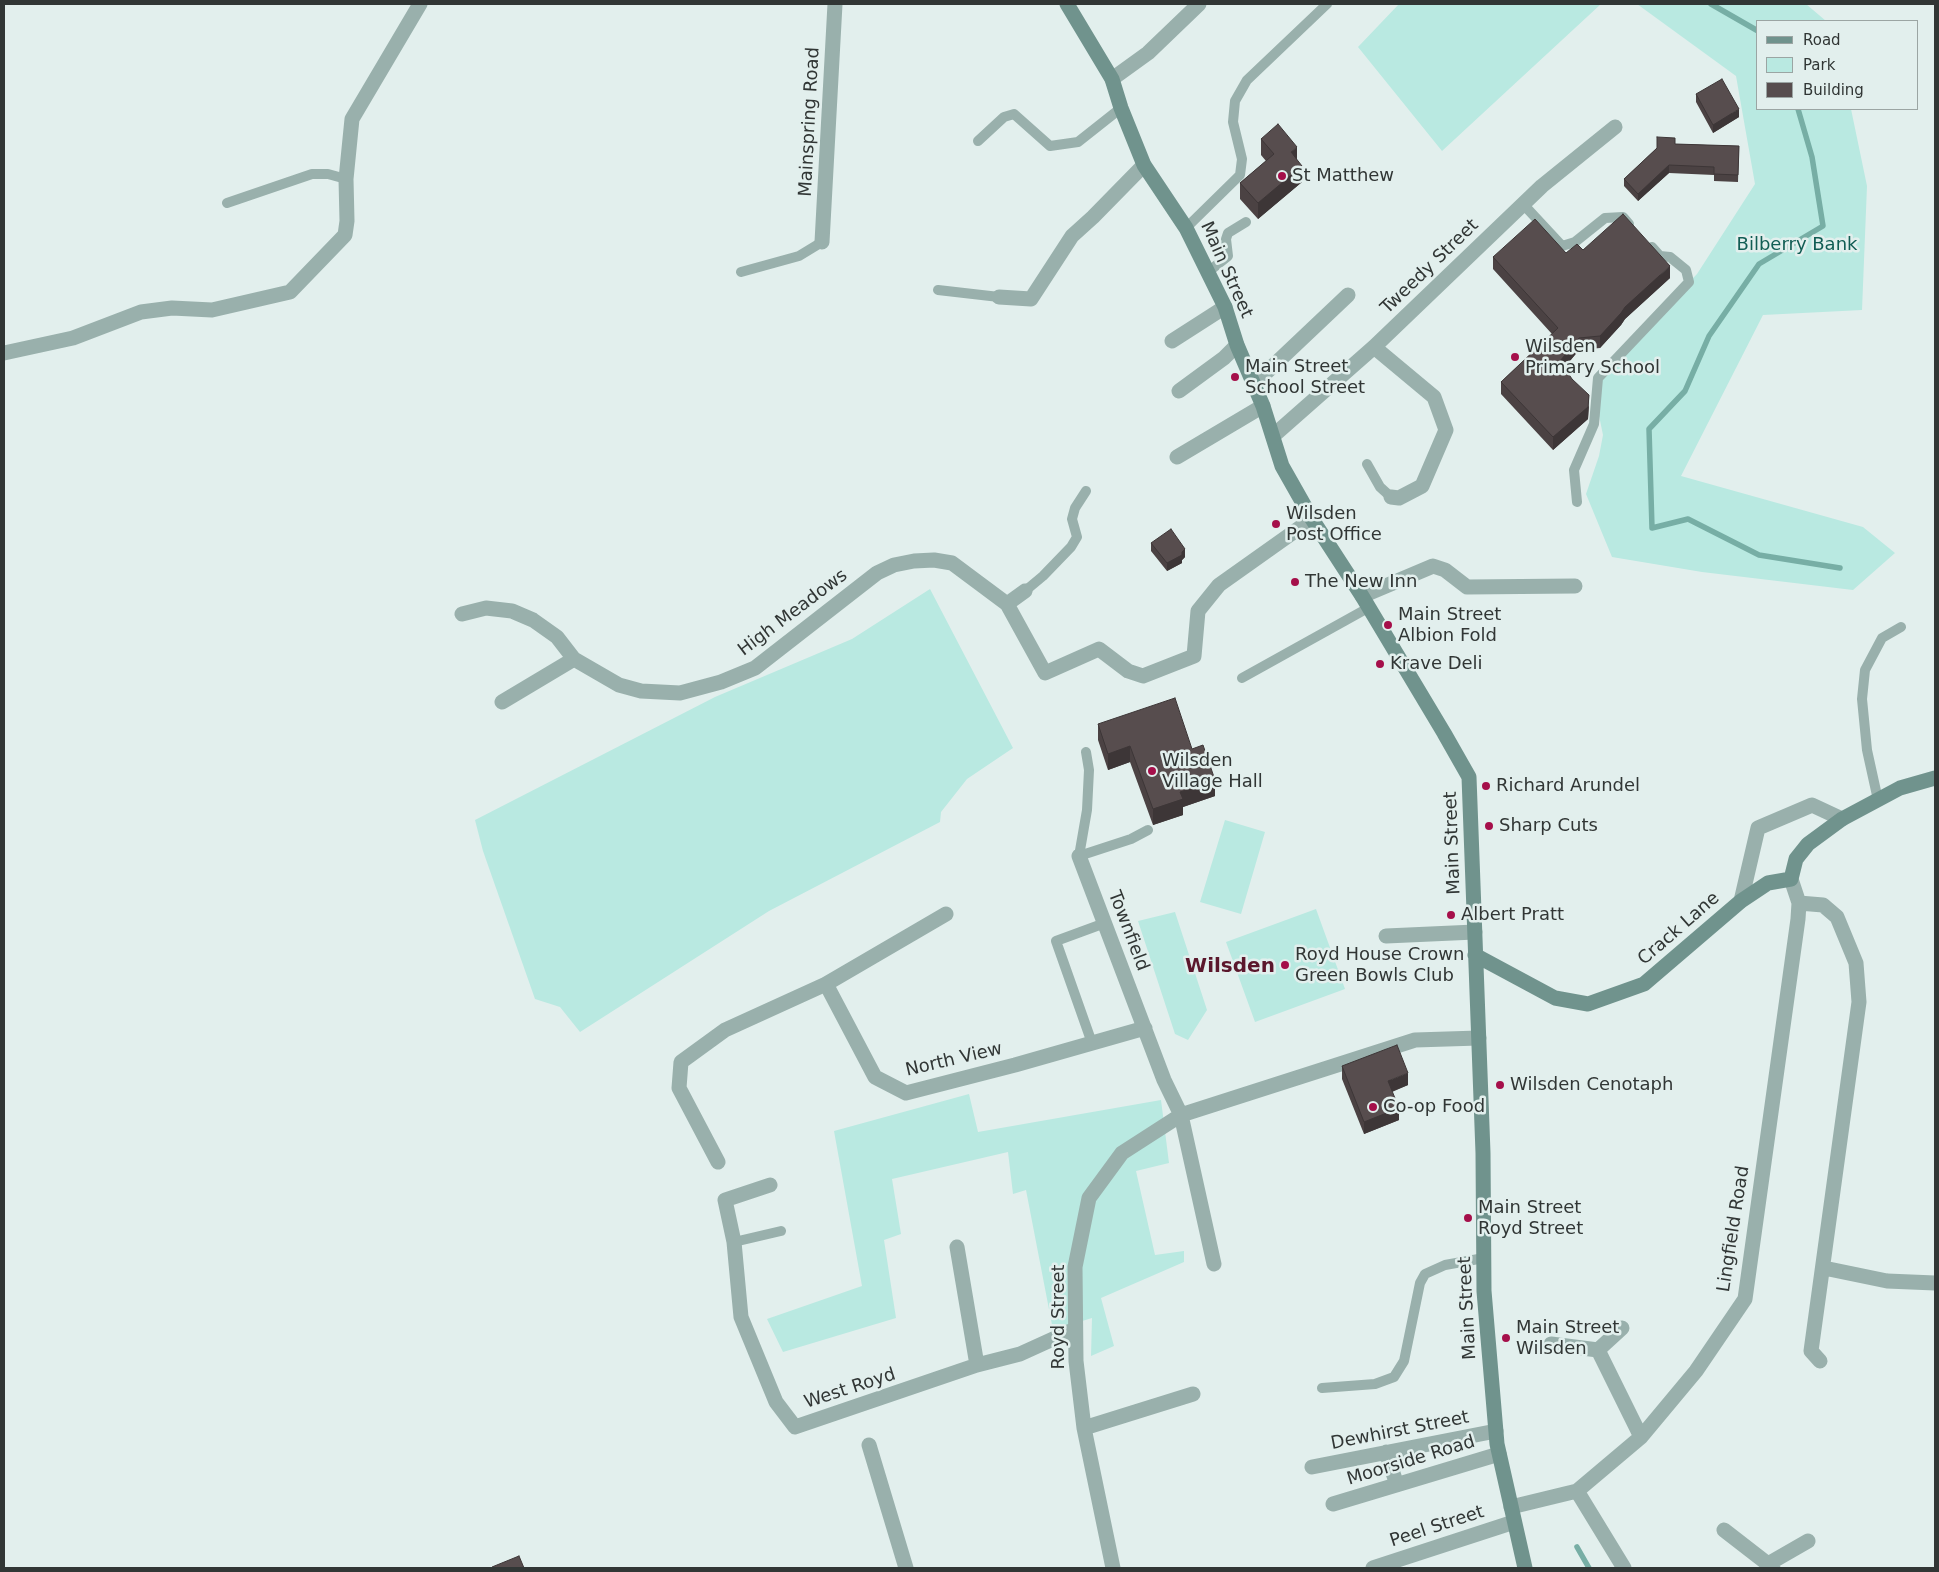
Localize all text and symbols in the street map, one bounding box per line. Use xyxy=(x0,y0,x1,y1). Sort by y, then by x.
legend xyxy=(1756,20,1919,110)
text: Road xyxy=(1803,31,1841,49)
street label: Mainspring Road xyxy=(795,47,825,197)
text: Park xyxy=(1803,56,1835,74)
text: Building xyxy=(1803,81,1864,99)
place label: St Matthew xyxy=(1292,165,1394,187)
marker: St Matthew xyxy=(1276,170,1288,182)
street label: Tweedy Street xyxy=(1377,215,1483,319)
street label: Main Street xyxy=(1195,218,1257,322)
park label: Bilberry Bank xyxy=(1737,234,1857,256)
place label: Wilsden Primary School xyxy=(1525,336,1660,378)
marker: Wilsden Primary School xyxy=(1509,351,1521,363)
place label: Main Street School Street xyxy=(1245,356,1365,398)
marker: Main Street School Street xyxy=(1229,371,1241,383)
place label: Wilsden Post Office xyxy=(1286,503,1382,546)
marker: Wilsden Post Office xyxy=(1270,518,1282,530)
street label: High Meadows xyxy=(734,565,852,661)
place label: The New Inn xyxy=(1305,571,1417,593)
marker: The New Inn xyxy=(1289,576,1301,588)
place label: Main Street Albion Fold xyxy=(1398,604,1501,646)
marker: Main Street Albion Fold xyxy=(1382,619,1394,631)
place label: Krave Deli xyxy=(1390,653,1483,675)
marker: Krave Deli xyxy=(1374,658,1386,670)
place label: Wilsden Village Hall xyxy=(1162,750,1263,792)
marker: Wilsden Village Hall xyxy=(1146,765,1158,777)
place label: Richard Arundel xyxy=(1496,775,1640,797)
marker: Richard Arundel xyxy=(1480,780,1492,792)
street label: Main Street xyxy=(1440,791,1466,895)
place label: Sharp Cuts xyxy=(1499,815,1598,837)
marker: Sharp Cuts xyxy=(1483,820,1495,832)
street label: Townfield xyxy=(1103,888,1153,974)
street label: Crack Lane xyxy=(1634,888,1724,970)
place label: Albert Pratt xyxy=(1461,904,1564,926)
marker: Albert Pratt xyxy=(1445,909,1457,921)
place label: Royd House Crown Green Bowls Club xyxy=(1295,944,1464,986)
district label: Wilsden xyxy=(1185,955,1275,979)
marker: Royd House Crown Green Bowls Club xyxy=(1279,959,1291,971)
street label: North View xyxy=(903,1038,1005,1082)
place label: Wilsden Cenotaph xyxy=(1510,1074,1673,1096)
marker: Wilsden Cenotaph xyxy=(1494,1079,1506,1091)
place label: Co-op Food xyxy=(1383,1096,1485,1118)
marker: Co-op Food xyxy=(1367,1101,1379,1113)
street label: Lingfield Road xyxy=(1713,1164,1755,1294)
place label: Main Street Royd Street xyxy=(1478,1197,1583,1240)
marker: Main Street Royd Street xyxy=(1462,1212,1474,1224)
street label: Main Street xyxy=(1455,1256,1481,1360)
street label: Royd Street xyxy=(1048,1264,1070,1370)
place label: Main Street Wilsden xyxy=(1516,1317,1619,1360)
marker: Main Street Wilsden xyxy=(1500,1332,1512,1344)
street label: West Royd xyxy=(802,1364,898,1414)
street label: Dewhirst Street xyxy=(1329,1407,1471,1455)
street label: Moorside Road xyxy=(1344,1431,1478,1491)
street label: Peel Street xyxy=(1387,1502,1487,1552)

